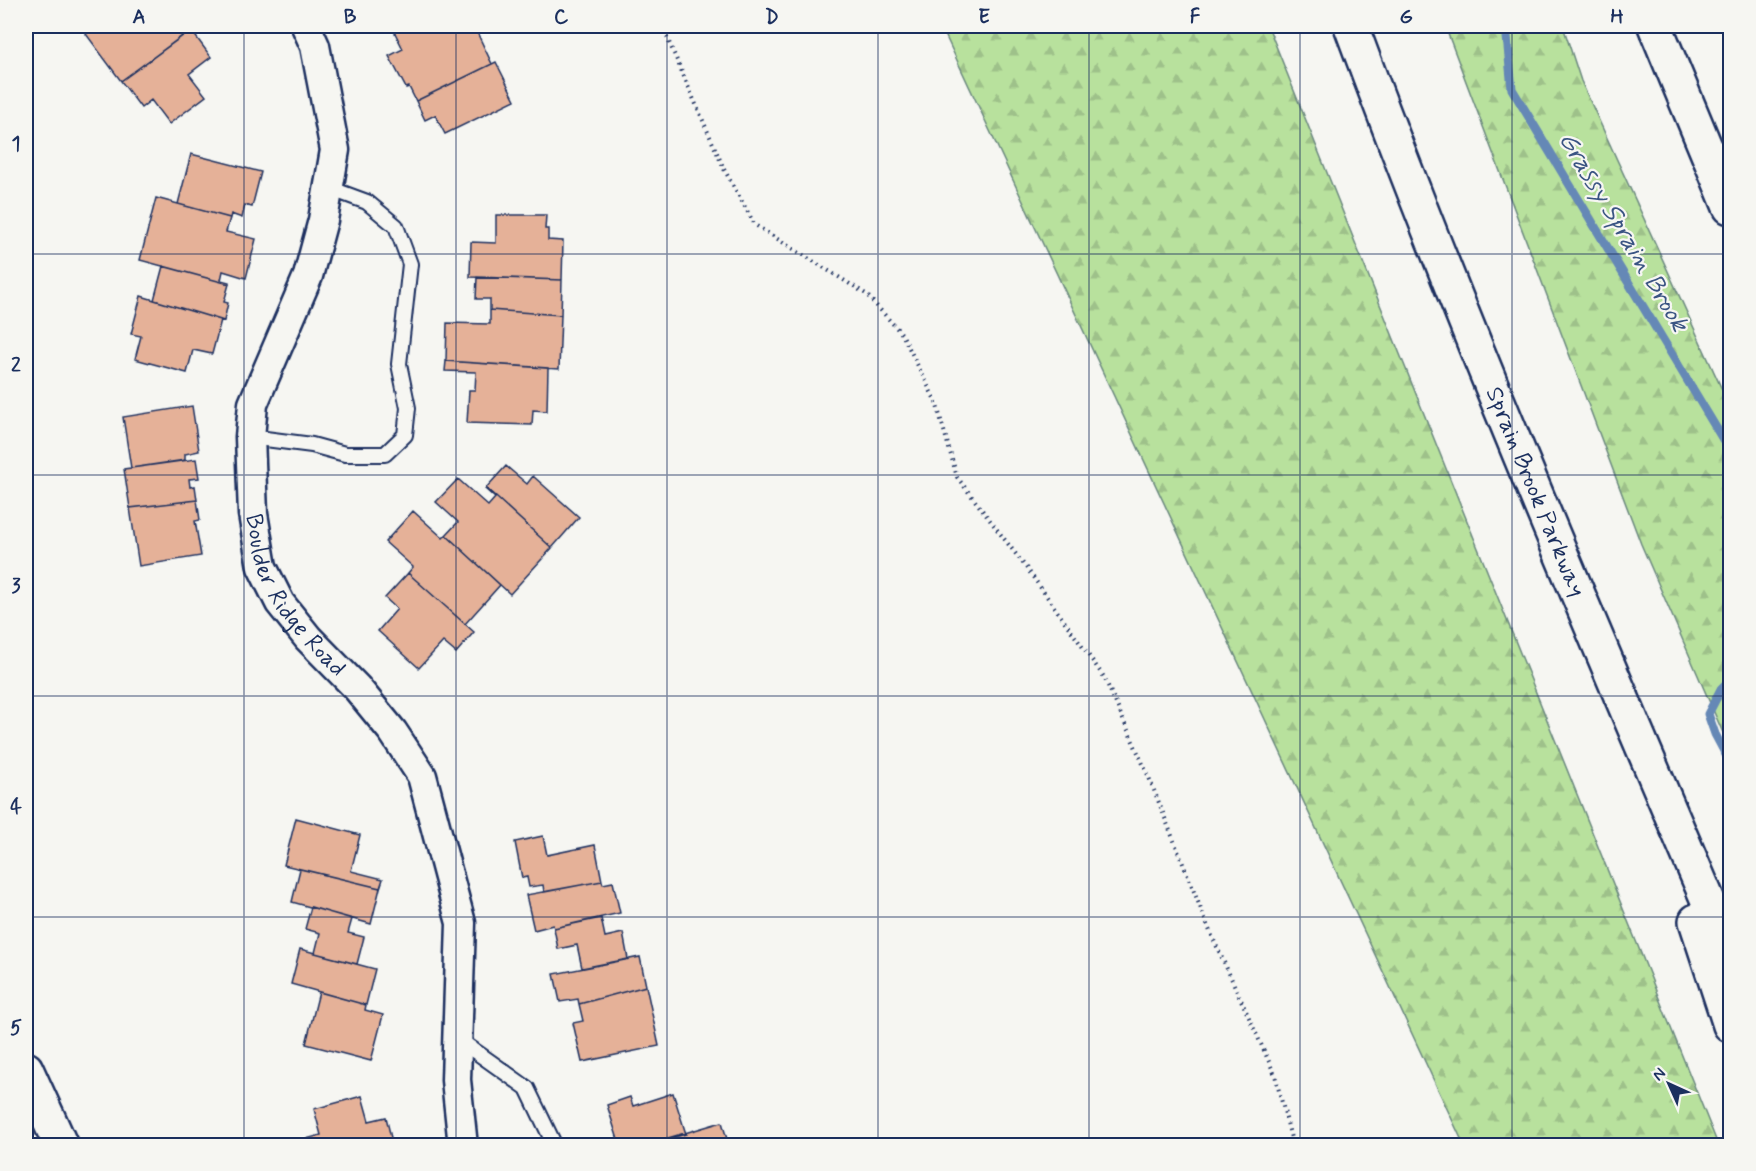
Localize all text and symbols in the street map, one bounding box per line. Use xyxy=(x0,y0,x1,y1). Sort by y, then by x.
text: A xyxy=(132,4,146,31)
text: B xyxy=(344,4,357,31)
text: C xyxy=(554,4,569,31)
text: D xyxy=(765,4,779,31)
text: E xyxy=(978,4,990,31)
text: F xyxy=(1190,4,1201,31)
text: G xyxy=(1399,4,1413,31)
text: H xyxy=(1610,4,1624,31)
water label: Grassy Sprain Brook xyxy=(1550,126,1697,340)
text: 1 xyxy=(12,131,20,158)
text: 2 xyxy=(11,352,21,379)
street label: Sprain Brook Parkway xyxy=(1478,382,1593,602)
street label: Boulder Ridge Road xyxy=(238,512,353,683)
text: 3 xyxy=(11,573,21,600)
text: 4 xyxy=(10,794,22,821)
text: 5 xyxy=(10,1015,22,1042)
north arrow xyxy=(1639,1054,1699,1114)
text: N xyxy=(1648,1063,1671,1086)

